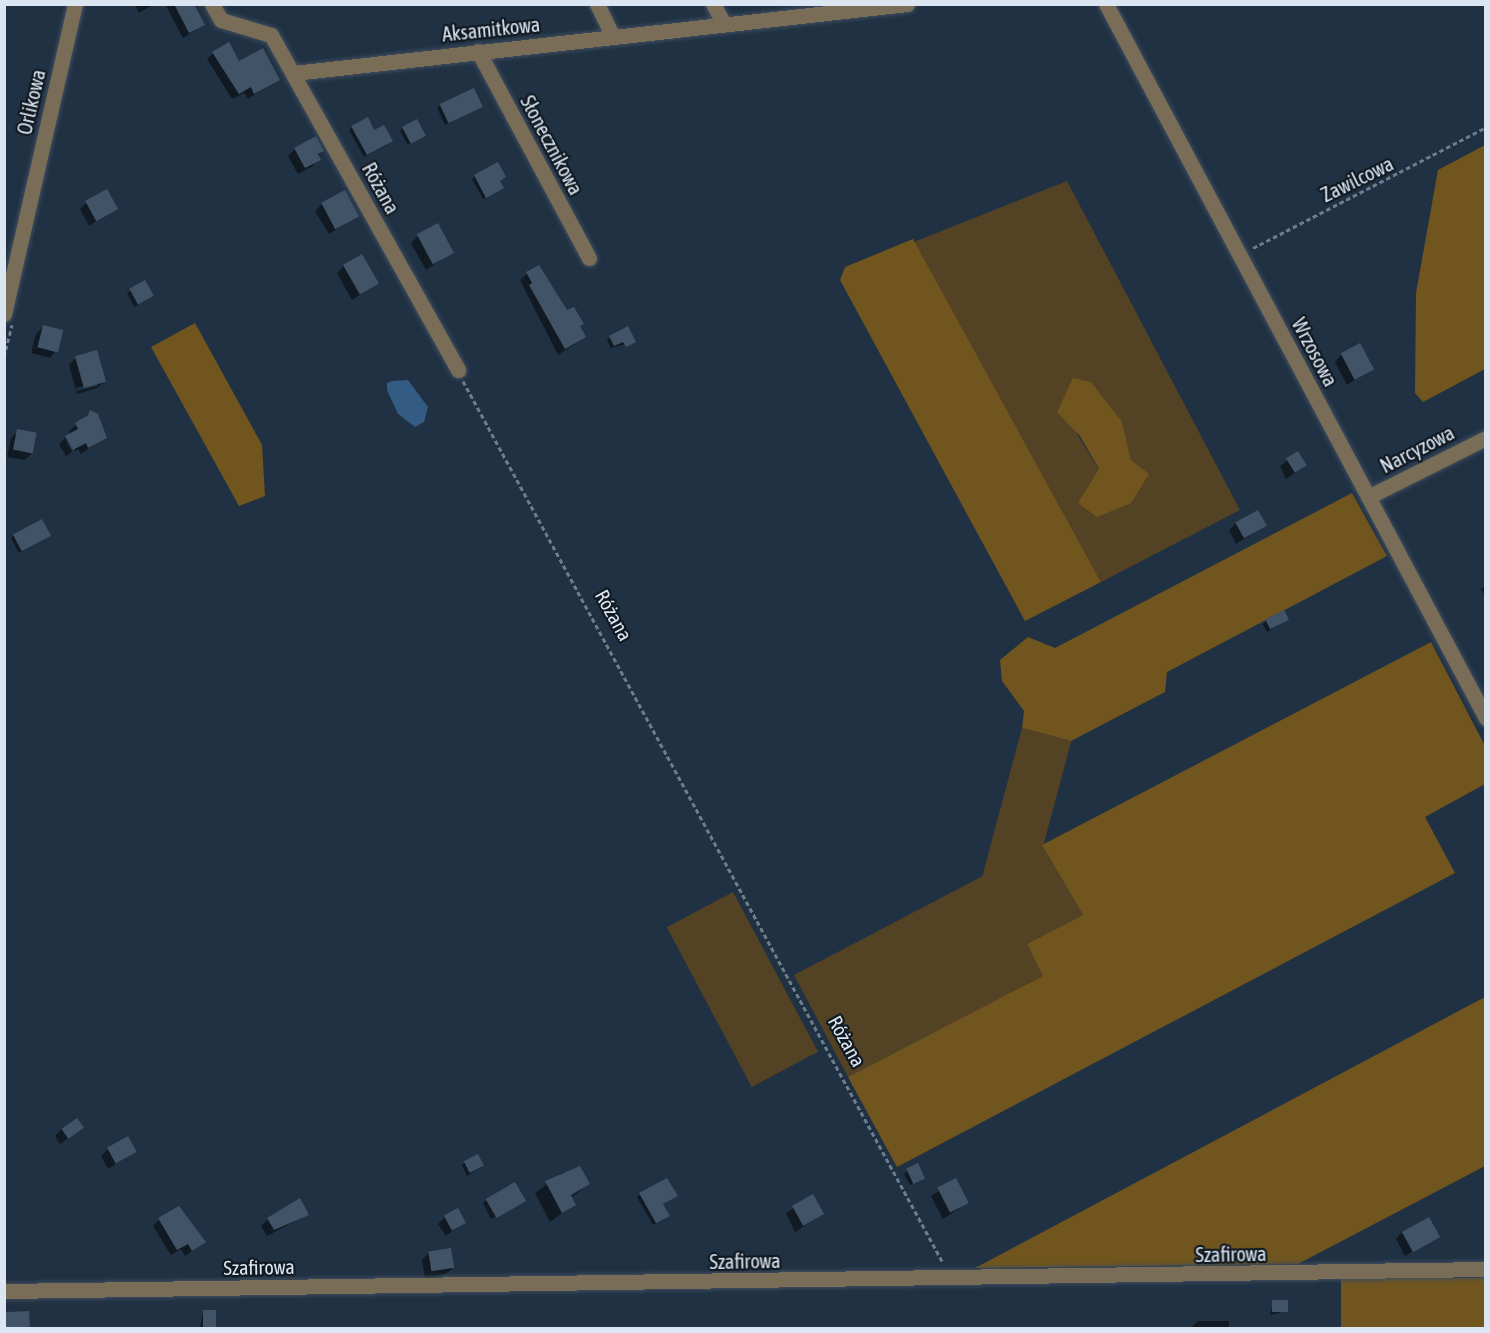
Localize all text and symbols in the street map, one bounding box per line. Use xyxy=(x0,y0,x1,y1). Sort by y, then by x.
street label: Aksamitkowa xyxy=(441,12,541,46)
street label: Orlikowa xyxy=(12,67,50,137)
street label: Słonecznikowa xyxy=(516,91,588,199)
street label: Zawilcowa xyxy=(1317,151,1397,207)
street label: Różana xyxy=(357,158,405,218)
street label: Wrzosowa xyxy=(1287,314,1343,390)
street label: Narcyzowa xyxy=(1376,420,1458,478)
street label: Różana xyxy=(590,585,638,645)
street label: Różana xyxy=(823,1011,871,1071)
street label: Szafirowa xyxy=(1195,1241,1267,1267)
street label: Szafirowa xyxy=(709,1248,781,1274)
street label: Szafirowa xyxy=(223,1254,295,1280)

